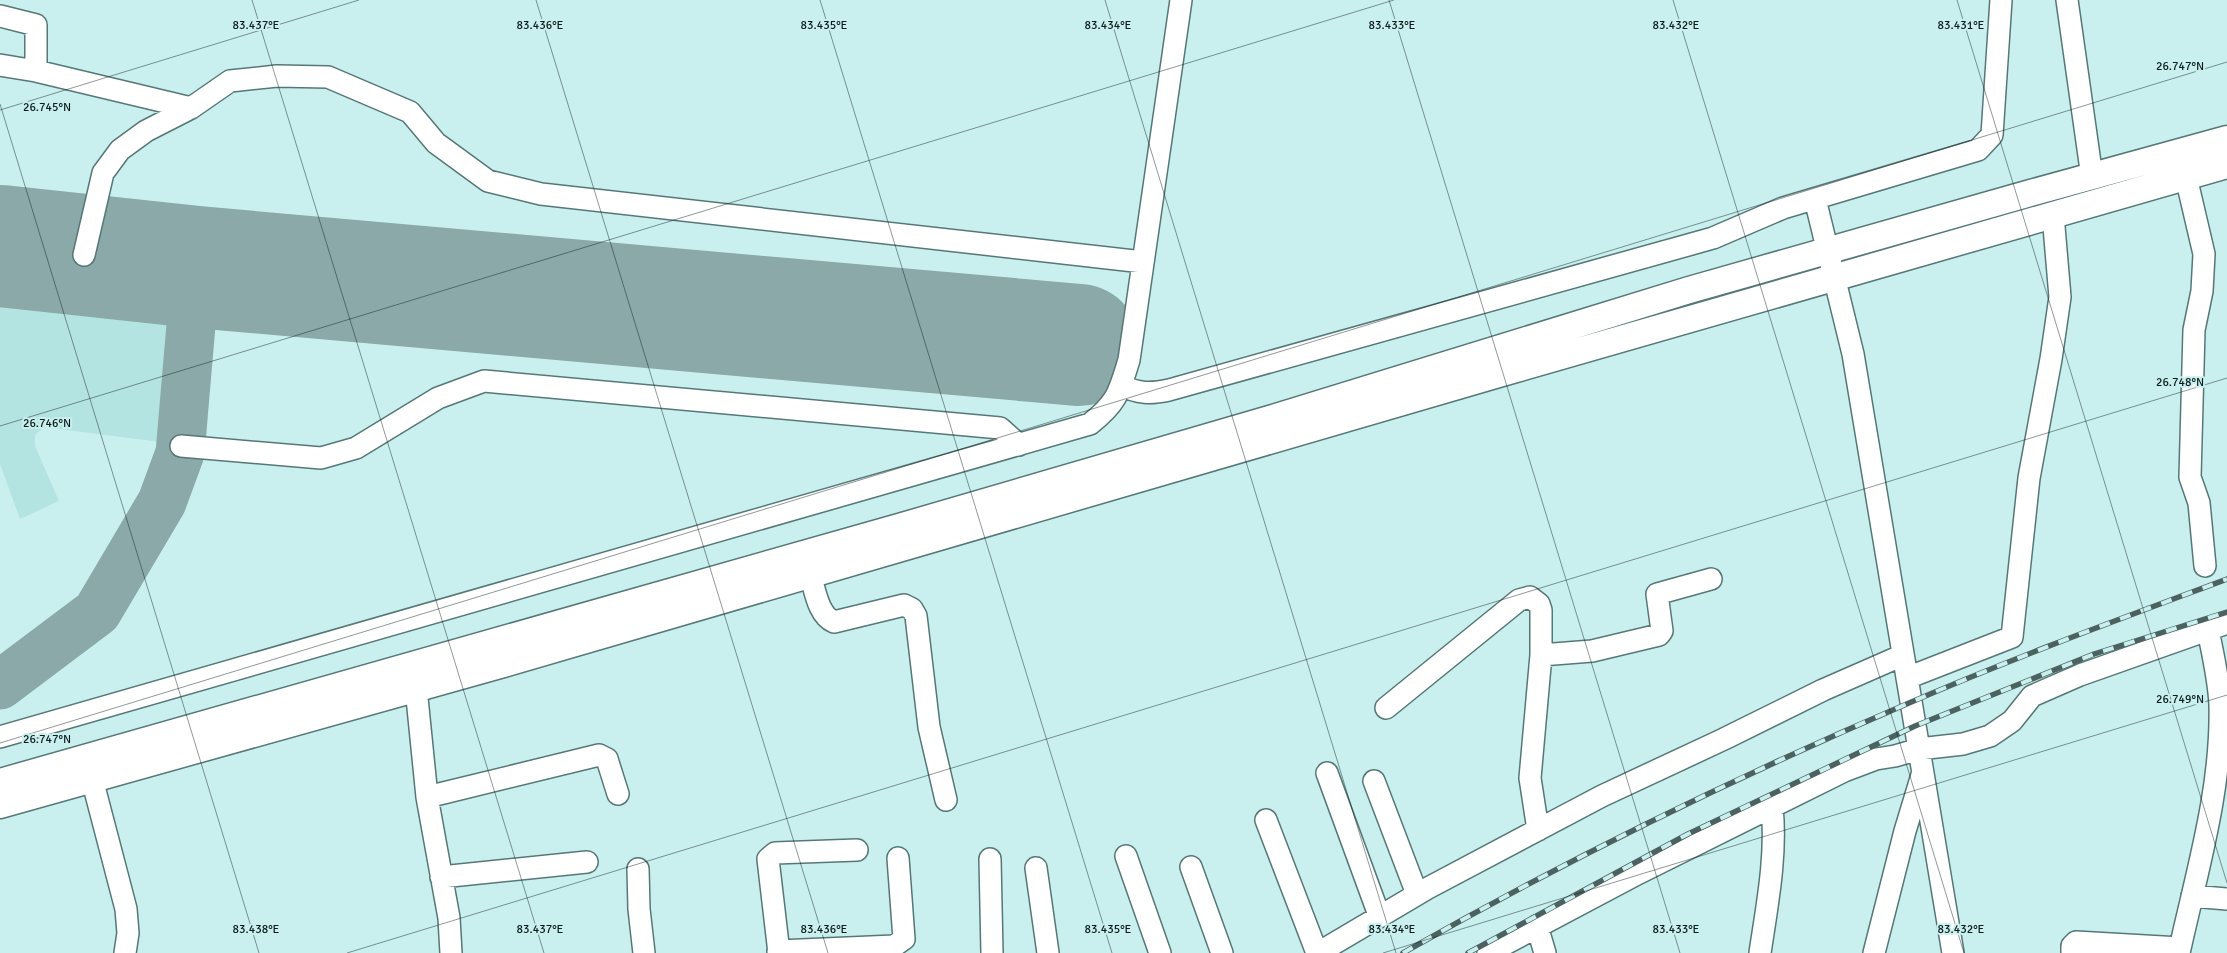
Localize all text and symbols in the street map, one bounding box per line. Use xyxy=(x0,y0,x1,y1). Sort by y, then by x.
text: 83.437°E xyxy=(233,18,280,33)
text: 83.436°E xyxy=(517,18,564,33)
text: 83.435°E xyxy=(801,18,848,33)
text: 83.434°E xyxy=(1085,18,1132,33)
text: 83.433°E xyxy=(1369,18,1416,33)
text: 83.432°E xyxy=(1653,18,1700,33)
text: 83.431°E xyxy=(1938,18,1985,33)
text: 26.747°N xyxy=(2156,59,2204,74)
text: 26.745°N xyxy=(23,100,71,115)
text: 26.748°N xyxy=(2156,375,2204,390)
text: 26.746°N xyxy=(23,416,71,431)
text: 26.749°N xyxy=(2156,692,2204,707)
text: 26.747°N xyxy=(23,732,71,747)
text: 83.438°E xyxy=(233,922,280,937)
text: 83.437°E xyxy=(517,922,564,937)
text: 83.436°E xyxy=(801,922,848,937)
text: 83.435°E xyxy=(1085,922,1132,937)
text: 83.434°E xyxy=(1369,922,1416,937)
text: 83.433°E xyxy=(1653,922,1700,937)
text: 83.432°E xyxy=(1938,922,1985,937)

